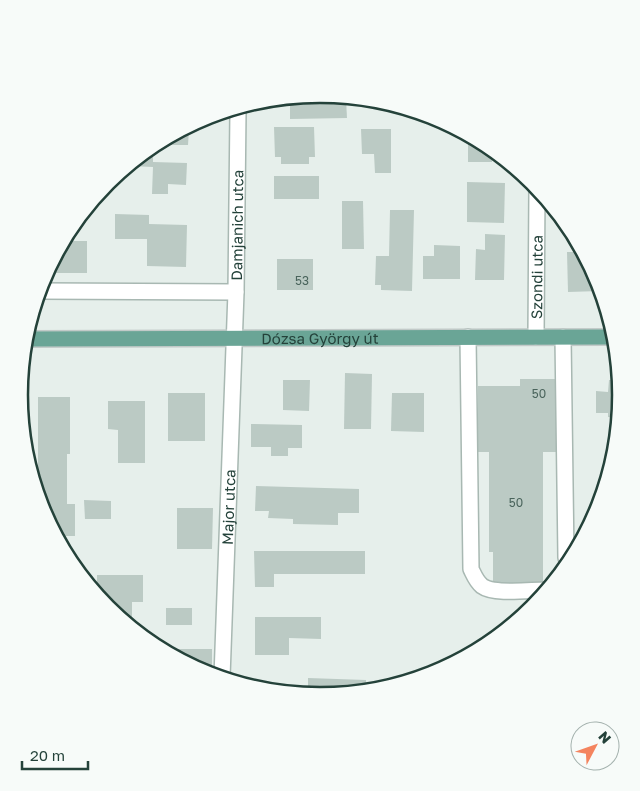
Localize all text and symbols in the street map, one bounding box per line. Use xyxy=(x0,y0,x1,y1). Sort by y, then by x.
street label: Damjanich utca xyxy=(227,170,246,281)
street label: Szondi utca xyxy=(527,235,546,319)
house number: 53 xyxy=(295,273,309,288)
street label: Dózsa György út xyxy=(261,329,379,347)
house number: 50 xyxy=(532,386,546,401)
street label: Major utca xyxy=(218,469,239,545)
house number: 50 xyxy=(509,495,523,510)
north arrow xyxy=(570,721,620,771)
text: N xyxy=(595,728,615,747)
scale bar xyxy=(22,738,89,770)
text: 20 m xyxy=(30,746,65,764)

